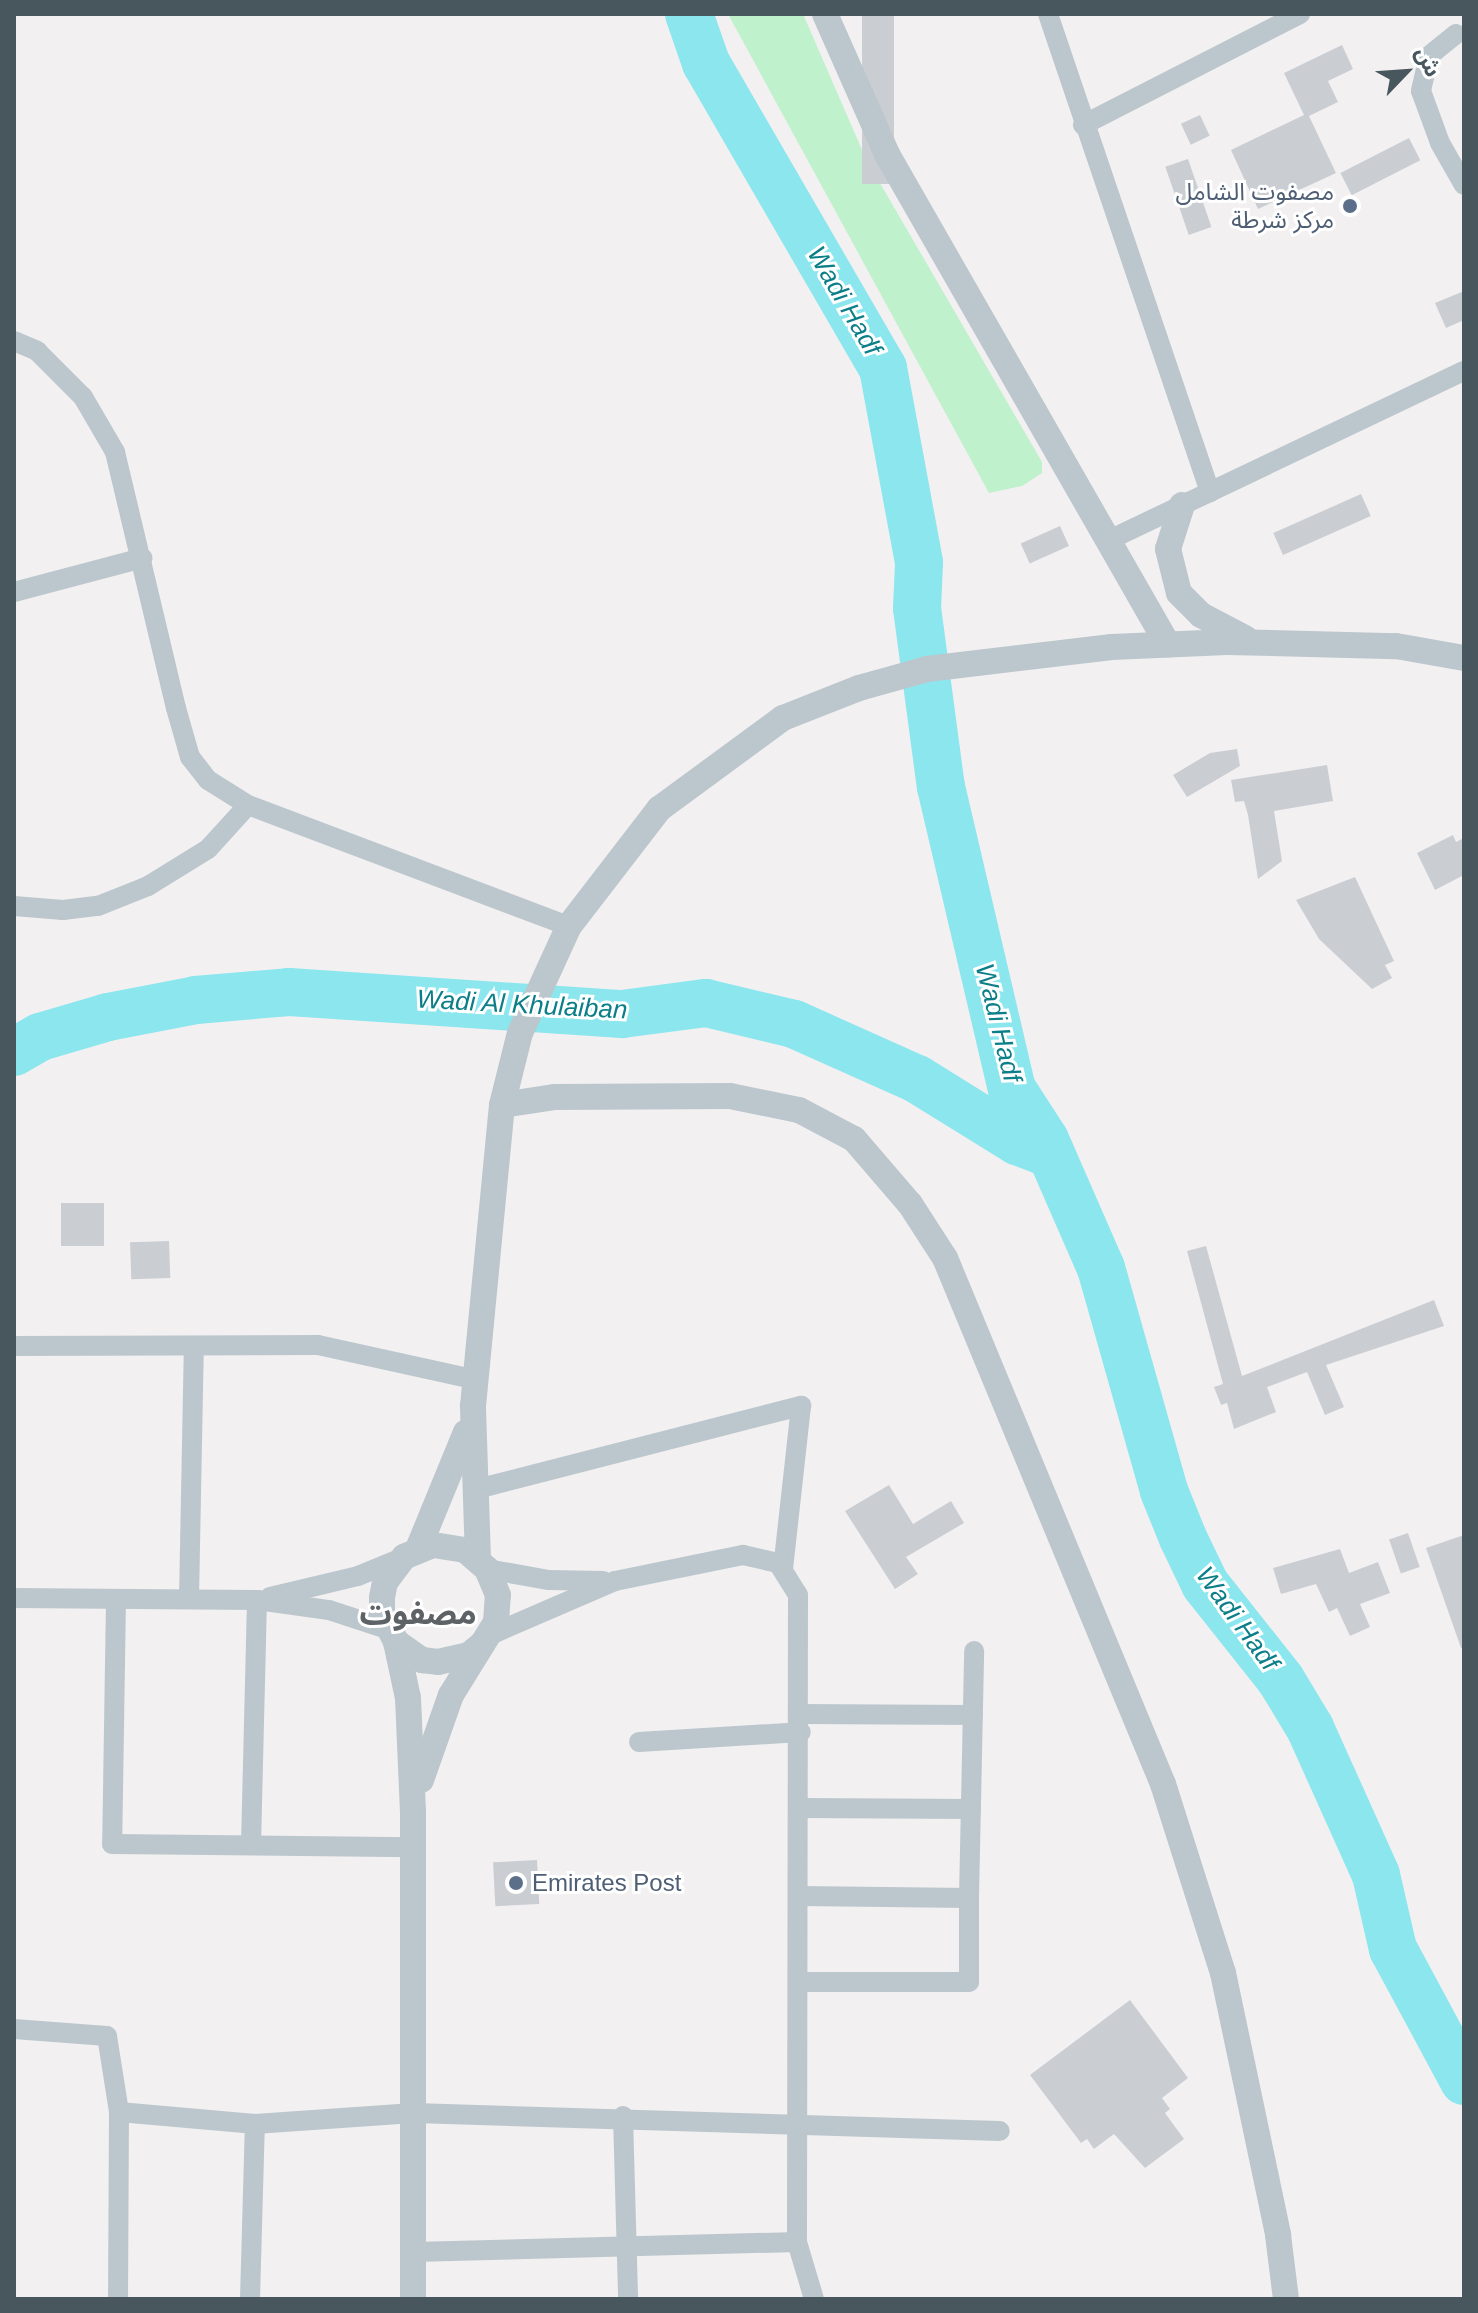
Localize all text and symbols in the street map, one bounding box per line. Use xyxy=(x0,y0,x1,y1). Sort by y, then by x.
north arrow xyxy=(1366,32,1446,112)
text: ش xyxy=(1411,43,1446,81)
place label: مصفوت الشامل مركز شرطة xyxy=(1175,178,1334,234)
marker: مصفوت الشامل مركز شرطة xyxy=(1341,197,1359,215)
water label: Wadi Hadf xyxy=(800,241,888,361)
water label: Wadi Hadf xyxy=(968,961,1028,1085)
water label: Wadi Al Khulaiban xyxy=(415,984,629,1026)
water label: Wadi Hadf xyxy=(1189,1561,1285,1677)
district label: مصفوت xyxy=(359,1594,477,1632)
place label: Emirates Post xyxy=(532,1869,681,1897)
marker: Emirates Post xyxy=(507,1874,525,1892)

